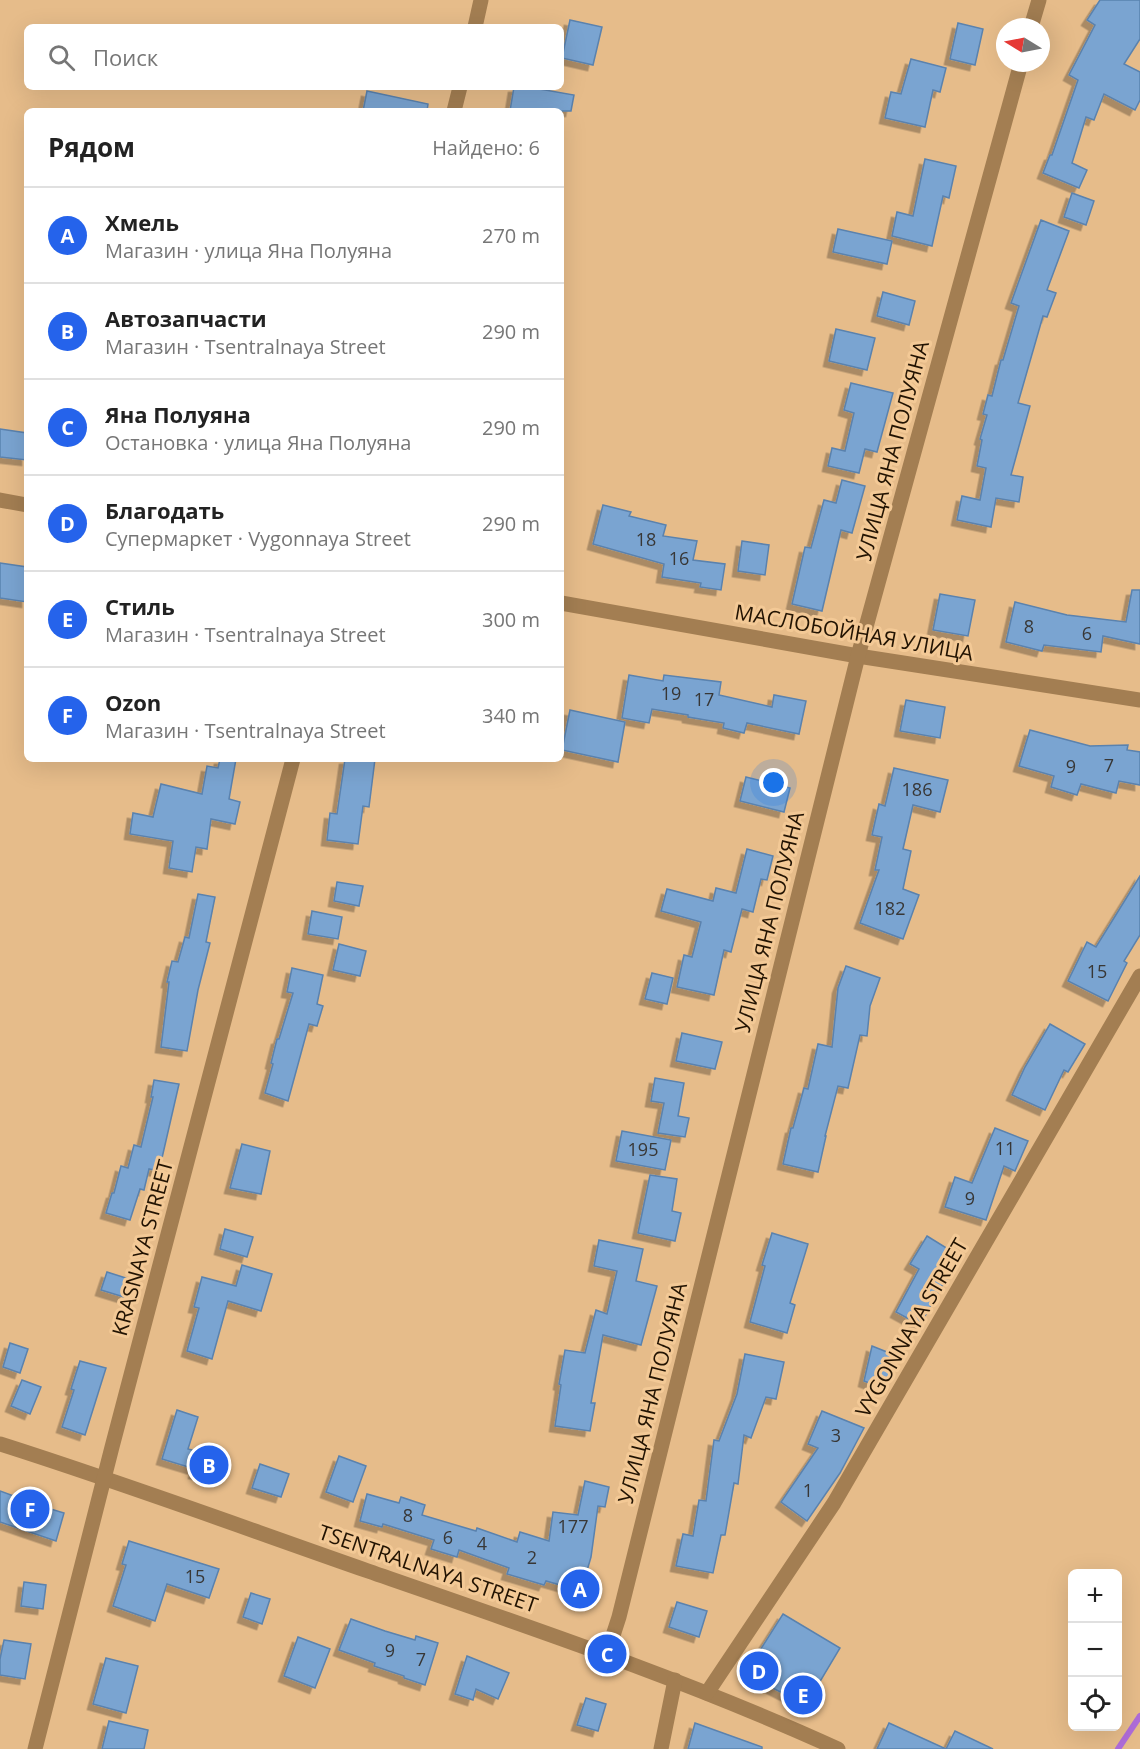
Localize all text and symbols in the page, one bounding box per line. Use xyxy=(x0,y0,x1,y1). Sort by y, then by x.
north arrow xyxy=(996,18,1050,72)
search box xyxy=(24,24,564,90)
icon: search xyxy=(45,41,78,74)
text: Поиск xyxy=(93,42,158,72)
text: Рядом xyxy=(48,129,135,165)
text: Найдено: 6 xyxy=(432,134,540,161)
text: Хмель xyxy=(105,207,179,237)
text: A xyxy=(61,222,74,249)
text: 270 m xyxy=(482,222,540,249)
text: Магазин · улица Яна Полуяна xyxy=(105,237,392,264)
text: Автозапчасти xyxy=(105,303,267,333)
text: B xyxy=(61,318,74,345)
text: 290 m xyxy=(482,318,540,345)
text: Магазин · Tsentralnaya Street xyxy=(105,333,386,360)
street label: УЛИЦА ЯНА ПОЛУЯНА xyxy=(849,337,935,564)
text: Яна Полуяна xyxy=(105,399,251,429)
text: C xyxy=(61,414,74,441)
text: 290 m xyxy=(482,414,540,441)
text: Остановка · улица Яна Полуяна xyxy=(105,429,411,456)
text: Благодать xyxy=(105,495,224,525)
text: D xyxy=(60,510,75,537)
text: 290 m xyxy=(482,510,540,537)
text: Супермаркет · Vygonnaya Street xyxy=(105,525,411,552)
house number: 18 xyxy=(636,527,656,551)
house number: 16 xyxy=(669,546,689,570)
text: Стиль xyxy=(105,591,175,621)
street label: МАСЛОБОЙНАЯ УЛИЦА xyxy=(733,597,976,667)
text: E xyxy=(62,606,73,633)
text: 300 m xyxy=(482,606,540,633)
house number: 8 xyxy=(1024,614,1034,638)
text: Магазин · Tsentralnaya Street xyxy=(105,621,386,648)
house number: 6 xyxy=(1082,621,1092,645)
house number: 19 xyxy=(661,681,681,705)
text: Ozon xyxy=(105,687,161,717)
house number: 17 xyxy=(694,687,714,711)
text: F xyxy=(62,702,73,729)
text: 340 m xyxy=(482,702,540,729)
text: Магазин · Tsentralnaya Street xyxy=(105,717,386,744)
house number: 7 xyxy=(1104,753,1114,777)
house number: 9 xyxy=(1066,754,1076,778)
your location xyxy=(759,768,788,797)
house number: 186 xyxy=(902,777,932,801)
street label: УЛИЦА ЯНА ПОЛУЯНА xyxy=(728,808,810,1035)
house number: 182 xyxy=(875,896,905,920)
house number: 15 xyxy=(1087,959,1107,983)
house number: 11 xyxy=(995,1136,1015,1160)
house number: 195 xyxy=(628,1137,658,1161)
street label: KRASNAYA STREET xyxy=(105,1156,179,1339)
house number: 9 xyxy=(965,1186,975,1210)
street label: VYGONNAYA STREET xyxy=(848,1233,974,1422)
street label: УЛИЦА ЯНА ПОЛУЯНА xyxy=(611,1279,693,1506)
house number: 3 xyxy=(831,1423,841,1447)
pin: B xyxy=(190,1442,228,1488)
house number: 1 xyxy=(803,1478,813,1502)
pin: F xyxy=(10,1486,50,1532)
house number: 8 xyxy=(403,1503,413,1527)
house number: 177 xyxy=(558,1514,588,1538)
street label: TSENTRALNAYA STREET xyxy=(315,1517,542,1619)
house number: 6 xyxy=(443,1525,453,1549)
house number: 4 xyxy=(477,1531,487,1555)
house number: 2 xyxy=(527,1545,537,1569)
house number: 15 xyxy=(185,1564,205,1588)
pin: A xyxy=(560,1566,600,1612)
map controls xyxy=(1068,1569,1122,1731)
button: + xyxy=(1068,1569,1122,1623)
button: − xyxy=(1068,1623,1122,1677)
pin: C xyxy=(588,1632,626,1676)
house number: 9 xyxy=(385,1638,395,1662)
house number: 7 xyxy=(416,1647,426,1671)
pin: D xyxy=(740,1648,778,1694)
pin: E xyxy=(784,1672,822,1718)
button: locate xyxy=(1068,1677,1122,1731)

